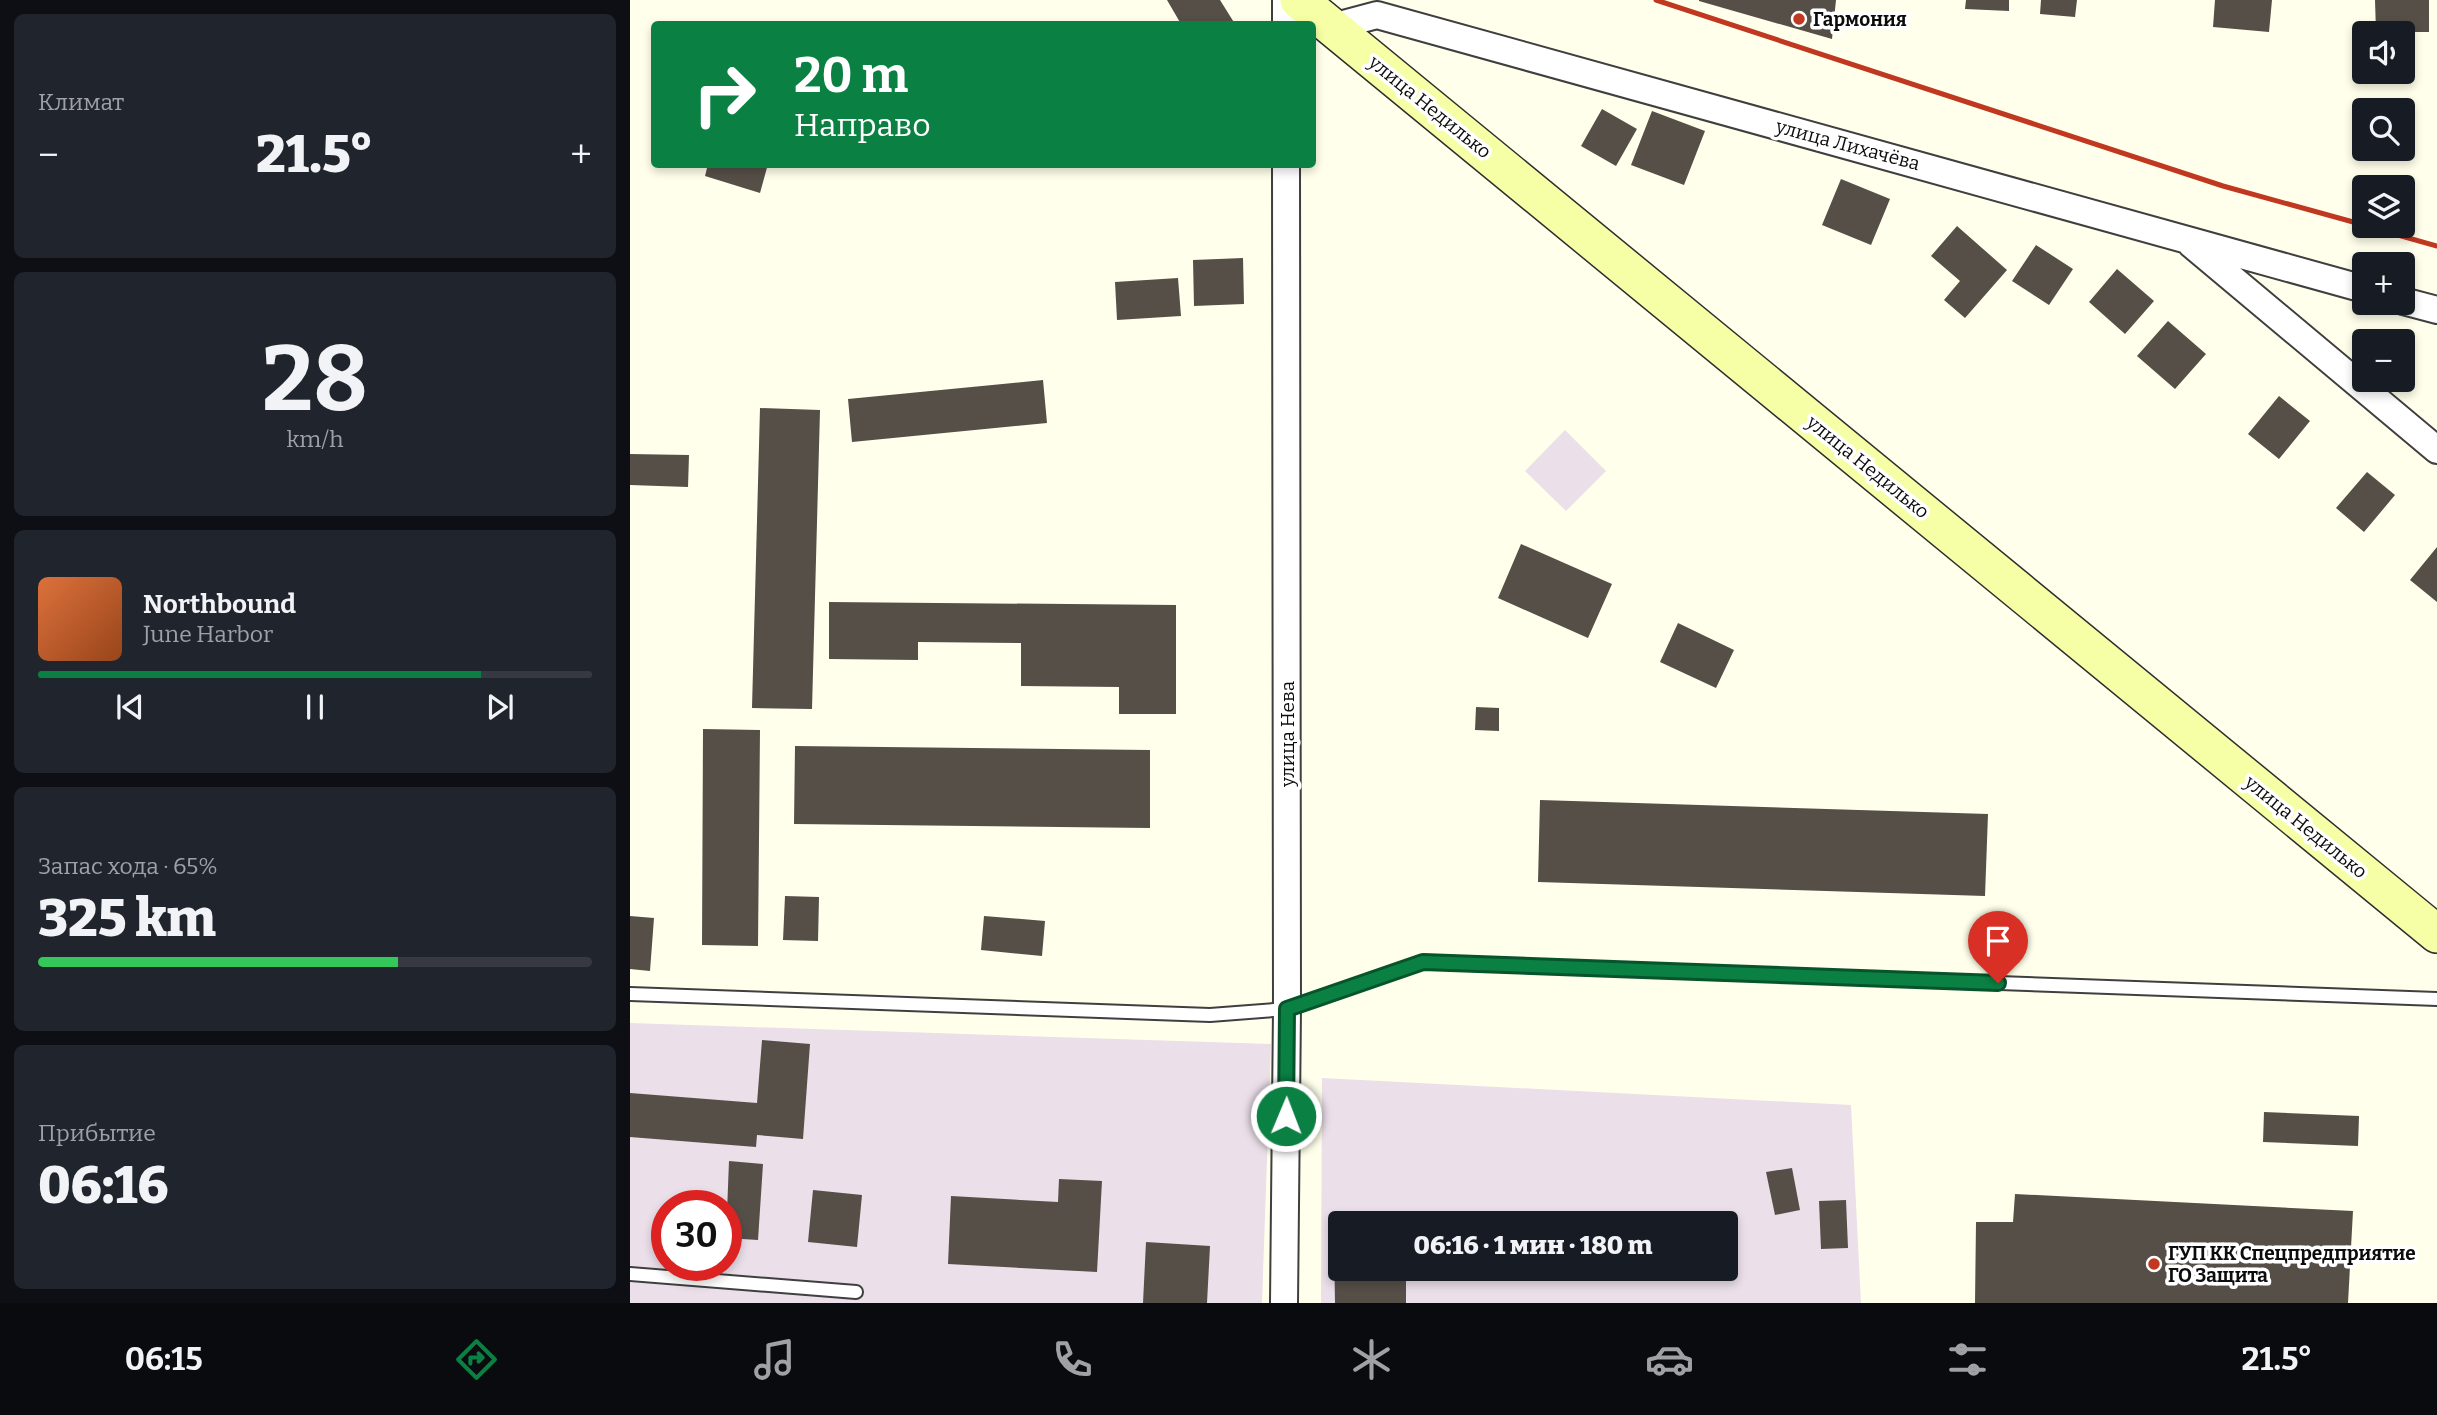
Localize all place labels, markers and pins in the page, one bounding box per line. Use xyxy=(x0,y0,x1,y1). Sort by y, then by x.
place label: Гармония xyxy=(1813,8,1907,31)
marker: Гармония xyxy=(1791,11,1807,27)
pin xyxy=(1968,911,2028,983)
place label: ГУП КК Спецпредприятие ГО Защита xyxy=(2168,1242,2416,1287)
marker: ГУП КК Спецпредприятие ГО Защита xyxy=(2146,1256,2162,1272)

